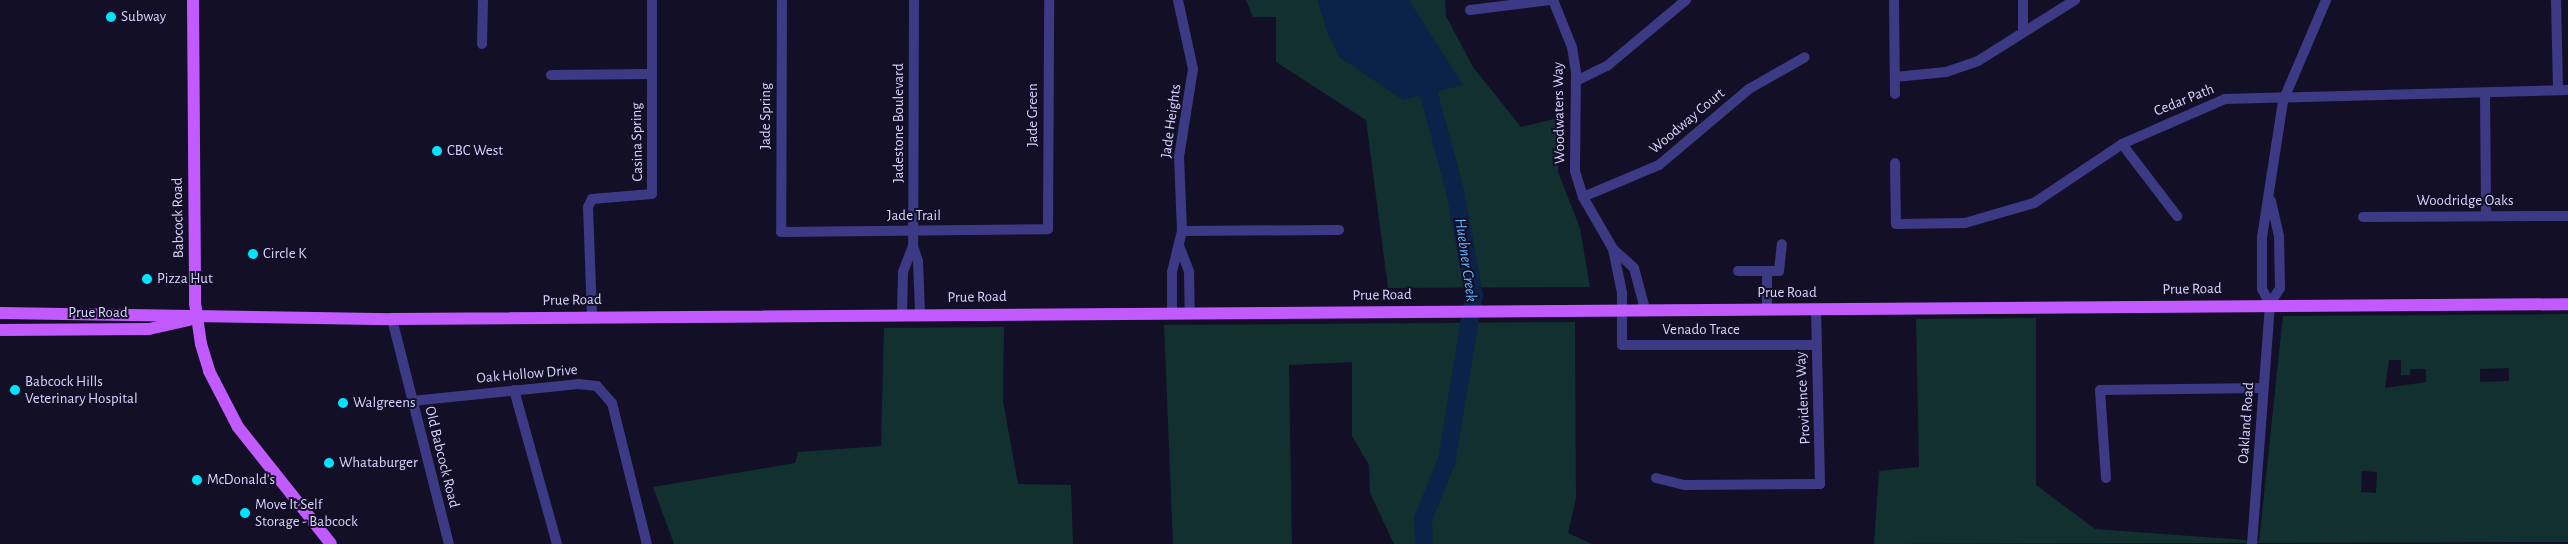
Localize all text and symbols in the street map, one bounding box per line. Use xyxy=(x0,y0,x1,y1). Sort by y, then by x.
place label: Subway xyxy=(121,8,166,26)
marker: Subway xyxy=(105,11,117,23)
street label: Woodwaters Way xyxy=(1549,62,1569,164)
street label: Jadestone Boulevard xyxy=(890,63,908,183)
street label: Cedar Path xyxy=(2151,80,2217,120)
street label: Jade Spring xyxy=(757,83,775,149)
street label: Jade Green xyxy=(1024,83,1042,147)
street label: Jade Heights xyxy=(1157,83,1185,159)
street label: Woodway Court xyxy=(1646,84,1728,158)
street label: Casina Spring xyxy=(627,102,647,182)
place label: CBC West xyxy=(447,142,503,160)
marker: CBC West xyxy=(431,145,443,157)
street label: Babcock Road xyxy=(168,177,188,259)
street label: Woodridge Oaks xyxy=(2416,192,2514,210)
street label: Jade Trail xyxy=(887,207,941,225)
water label: Huebner Creek xyxy=(1451,217,1481,303)
place label: Circle K xyxy=(263,245,306,263)
marker: Circle K xyxy=(247,248,259,260)
place label: Pizza Hut xyxy=(157,270,213,288)
marker: Pizza Hut xyxy=(141,273,153,285)
street label: Prue Road xyxy=(2162,279,2222,299)
street label: Prue Road xyxy=(1757,284,1817,302)
street label: Prue Road xyxy=(1352,285,1412,305)
street label: Prue Road xyxy=(947,287,1007,307)
street label: Prue Road xyxy=(542,290,602,310)
street label: Prue Road xyxy=(68,304,128,322)
street label: Venado Trace xyxy=(1662,321,1740,339)
street label: Providence Way xyxy=(1792,351,1814,445)
street label: Oak Hollow Drive xyxy=(476,361,578,387)
place label: Babcock Hills Veterinary Hospital xyxy=(25,372,138,407)
street label: Oakland Road xyxy=(2234,382,2258,464)
marker: Babcock Hills Veterinary Hospital xyxy=(9,384,21,396)
place label: Walgreens xyxy=(353,394,415,412)
marker: Walgreens xyxy=(337,397,349,409)
street label: Old Babcock Road xyxy=(421,404,463,510)
place label: Whataburger xyxy=(339,454,418,472)
marker: Whataburger xyxy=(323,457,335,469)
place label: McDonald's xyxy=(207,471,275,489)
marker: McDonald's xyxy=(191,474,203,486)
place label: Move It Self Storage - Babcock xyxy=(255,495,358,530)
marker: Move It Self Storage - Babcock xyxy=(239,507,251,519)

